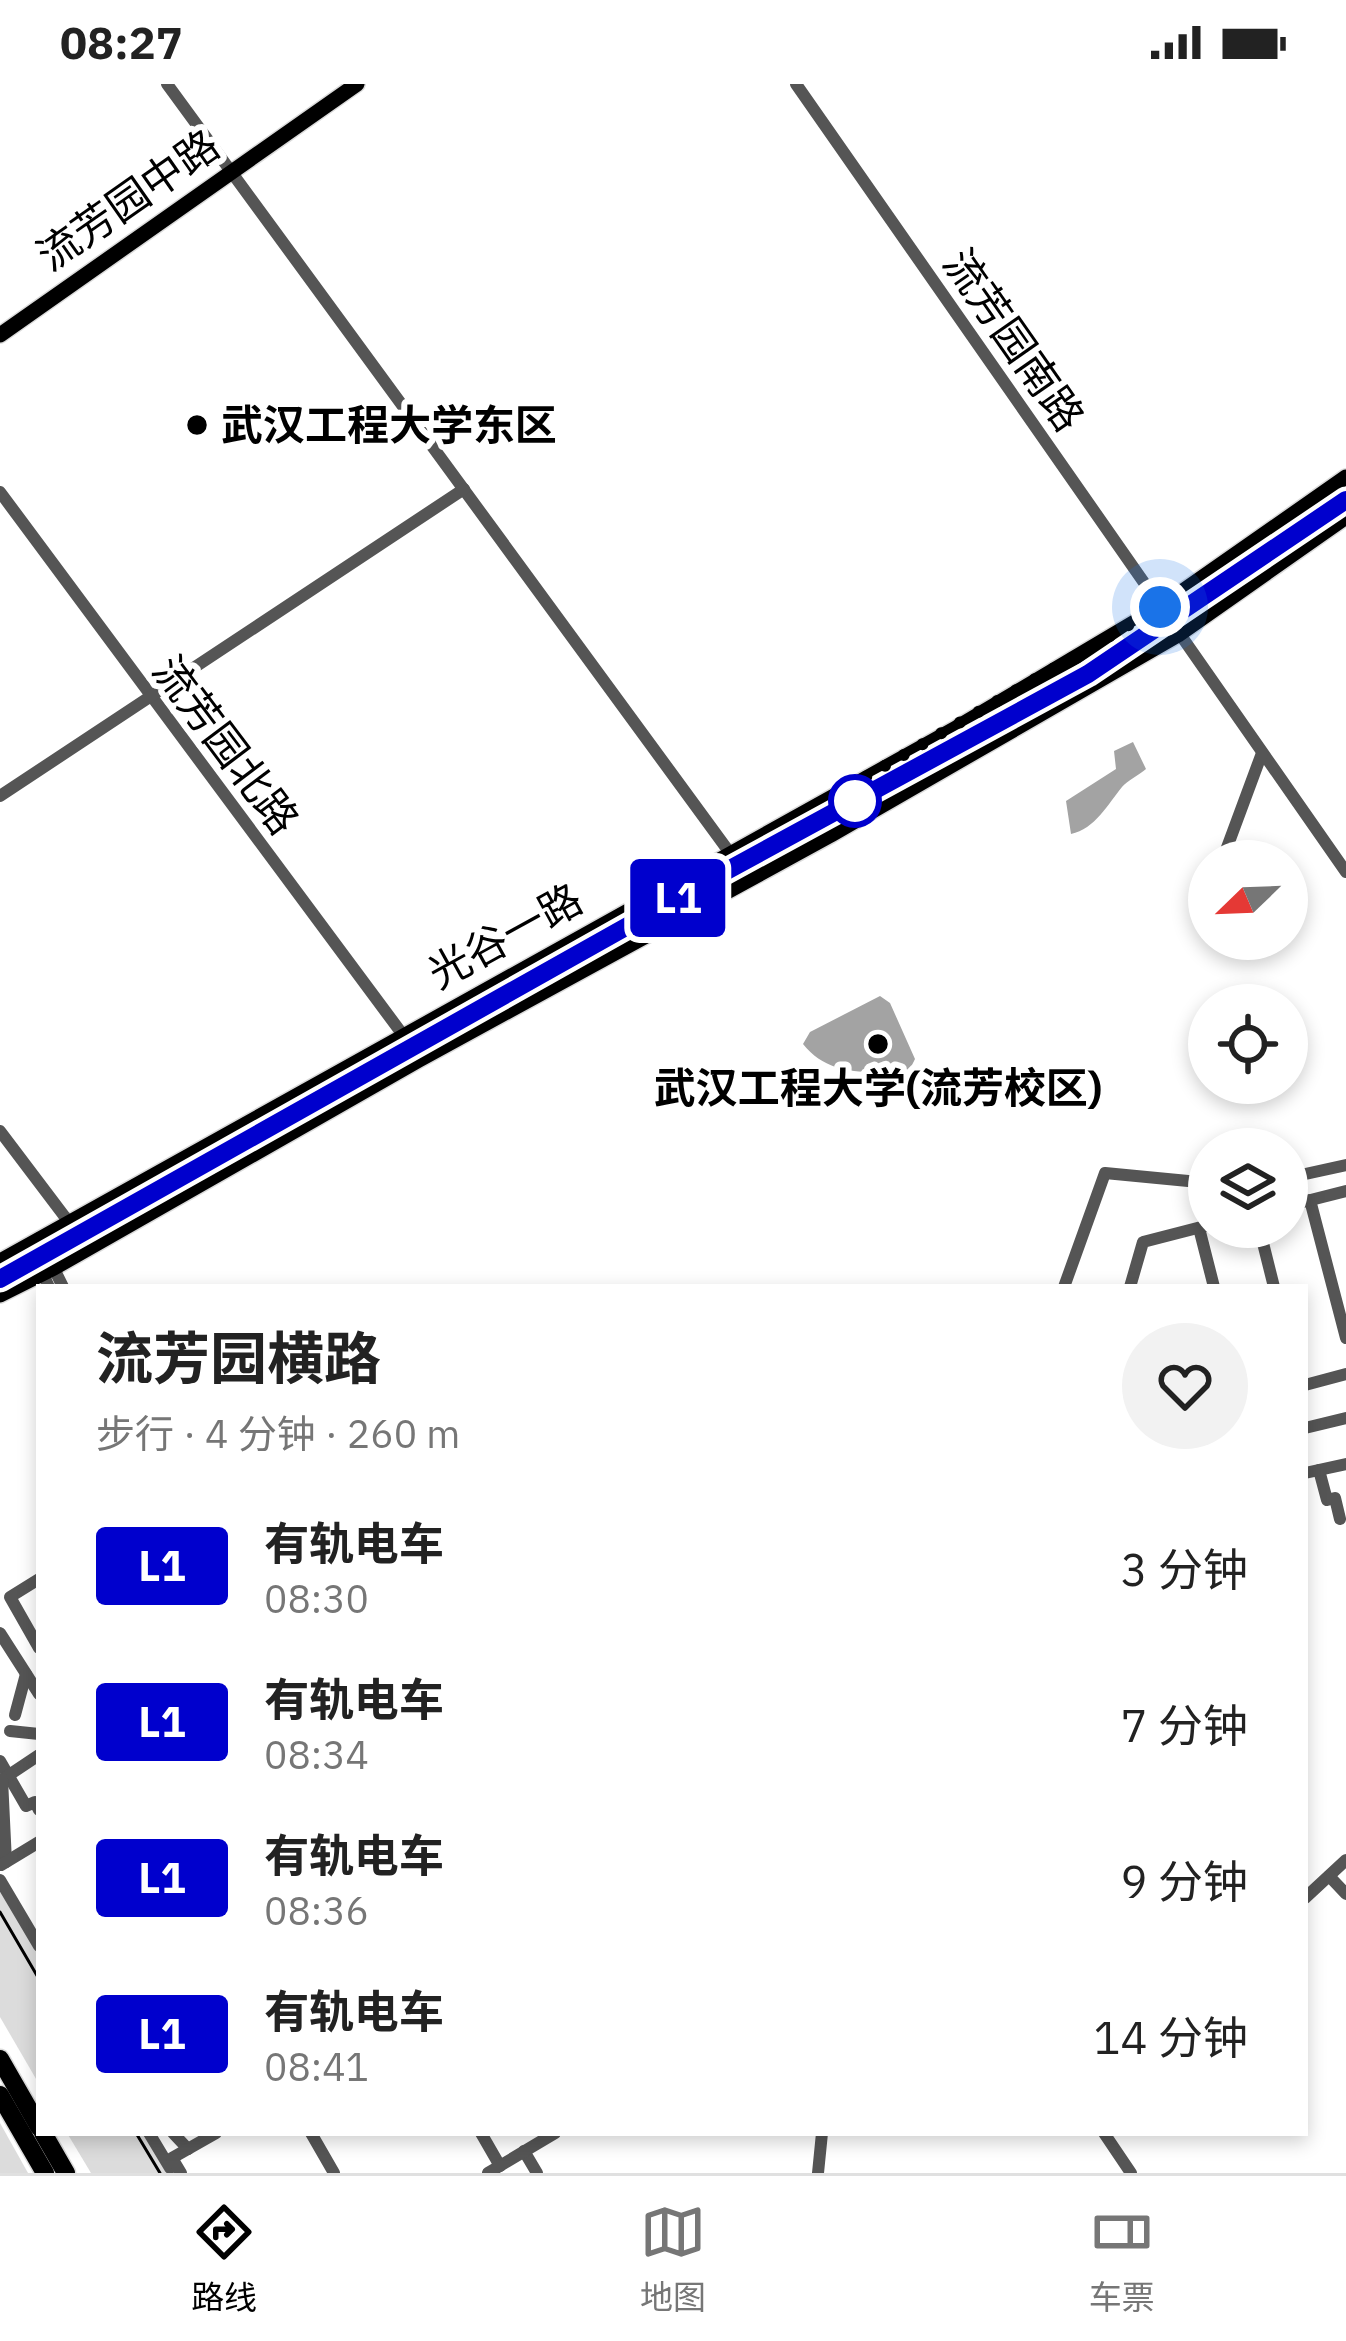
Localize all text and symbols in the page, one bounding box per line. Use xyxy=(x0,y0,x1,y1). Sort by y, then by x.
text: 08:27 xyxy=(60,13,183,71)
street label: 流芳园中路 xyxy=(26,117,230,282)
street label: 流芳园南路 xyxy=(932,238,1097,442)
place label: 武汉工程大学东区 xyxy=(221,397,557,452)
marker: 武汉工程大学东区 xyxy=(184,412,210,438)
your location xyxy=(1130,577,1190,637)
street label: 流芳园北路 xyxy=(141,644,312,845)
unlabelled marker xyxy=(830,776,880,826)
north arrow xyxy=(1188,840,1308,960)
map controls xyxy=(1188,840,1308,1248)
line badge: L1 xyxy=(624,859,732,937)
text: L1 xyxy=(654,870,702,925)
street label: 光谷一路 xyxy=(418,871,592,1000)
button: locate xyxy=(1188,984,1308,1104)
marker: 武汉工程大学(流芳校区) xyxy=(865,1031,891,1057)
place label: 武汉工程大学(流芳校区) xyxy=(654,1060,1102,1115)
button: layers xyxy=(1188,1128,1308,1248)
text: 流芳园横路 xyxy=(96,1321,381,1395)
button: heart xyxy=(1122,1323,1248,1449)
text: 步行 · 4 分钟 · 260 m xyxy=(96,1408,460,1459)
text: 有轨电车 xyxy=(264,1514,444,1572)
text: L1 xyxy=(138,1538,186,1593)
text: 3 分钟 xyxy=(1120,1540,1248,1598)
text: 08:30 xyxy=(264,1573,369,1624)
text: 有轨电车 xyxy=(264,1670,444,1728)
text: L1 xyxy=(138,1694,186,1749)
text: 7 分钟 xyxy=(1120,1696,1248,1754)
text: 08:34 xyxy=(264,1729,369,1780)
text: 有轨电车 xyxy=(264,1826,444,1884)
text: L1 xyxy=(138,1850,186,1905)
text: 9 分钟 xyxy=(1120,1852,1248,1910)
text: 08:36 xyxy=(264,1885,369,1936)
text: 有轨电车 xyxy=(264,1982,444,2040)
text: L1 xyxy=(138,2006,186,2061)
text: 14 分钟 xyxy=(1093,2008,1248,2066)
text: 08:41 xyxy=(264,2041,369,2092)
tab: 路线 xyxy=(191,2199,257,2319)
tab: 地图 xyxy=(640,2199,706,2319)
tab: 车票 xyxy=(1089,2199,1155,2319)

